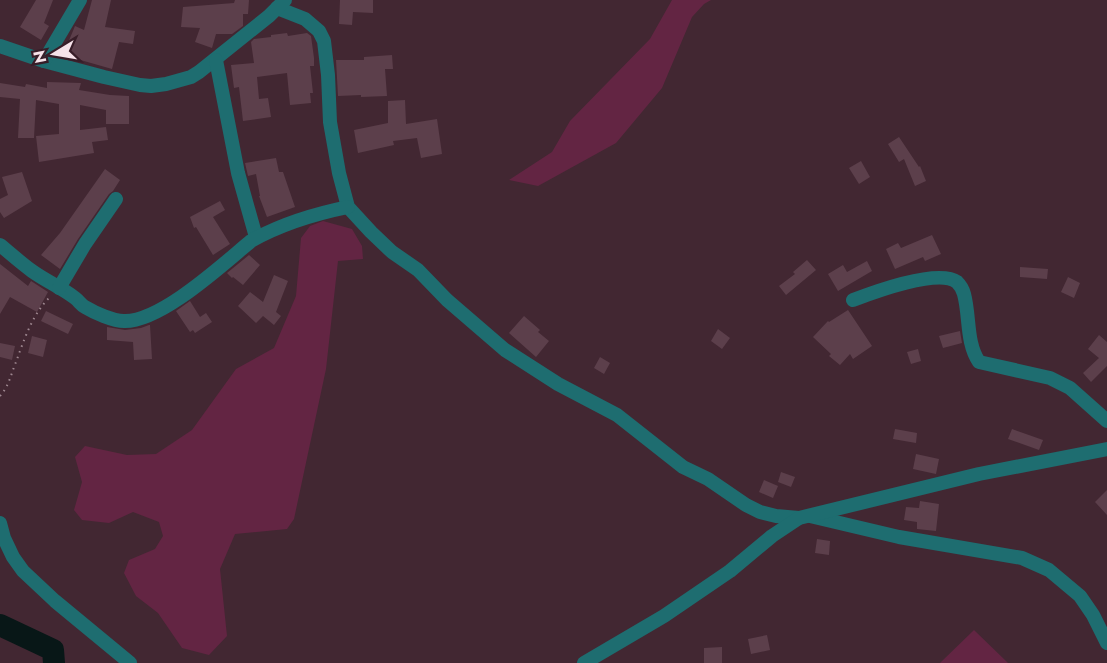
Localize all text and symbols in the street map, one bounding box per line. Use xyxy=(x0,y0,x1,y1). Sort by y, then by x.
north arrow xyxy=(24,24,84,84)
text: N xyxy=(27,48,52,65)

